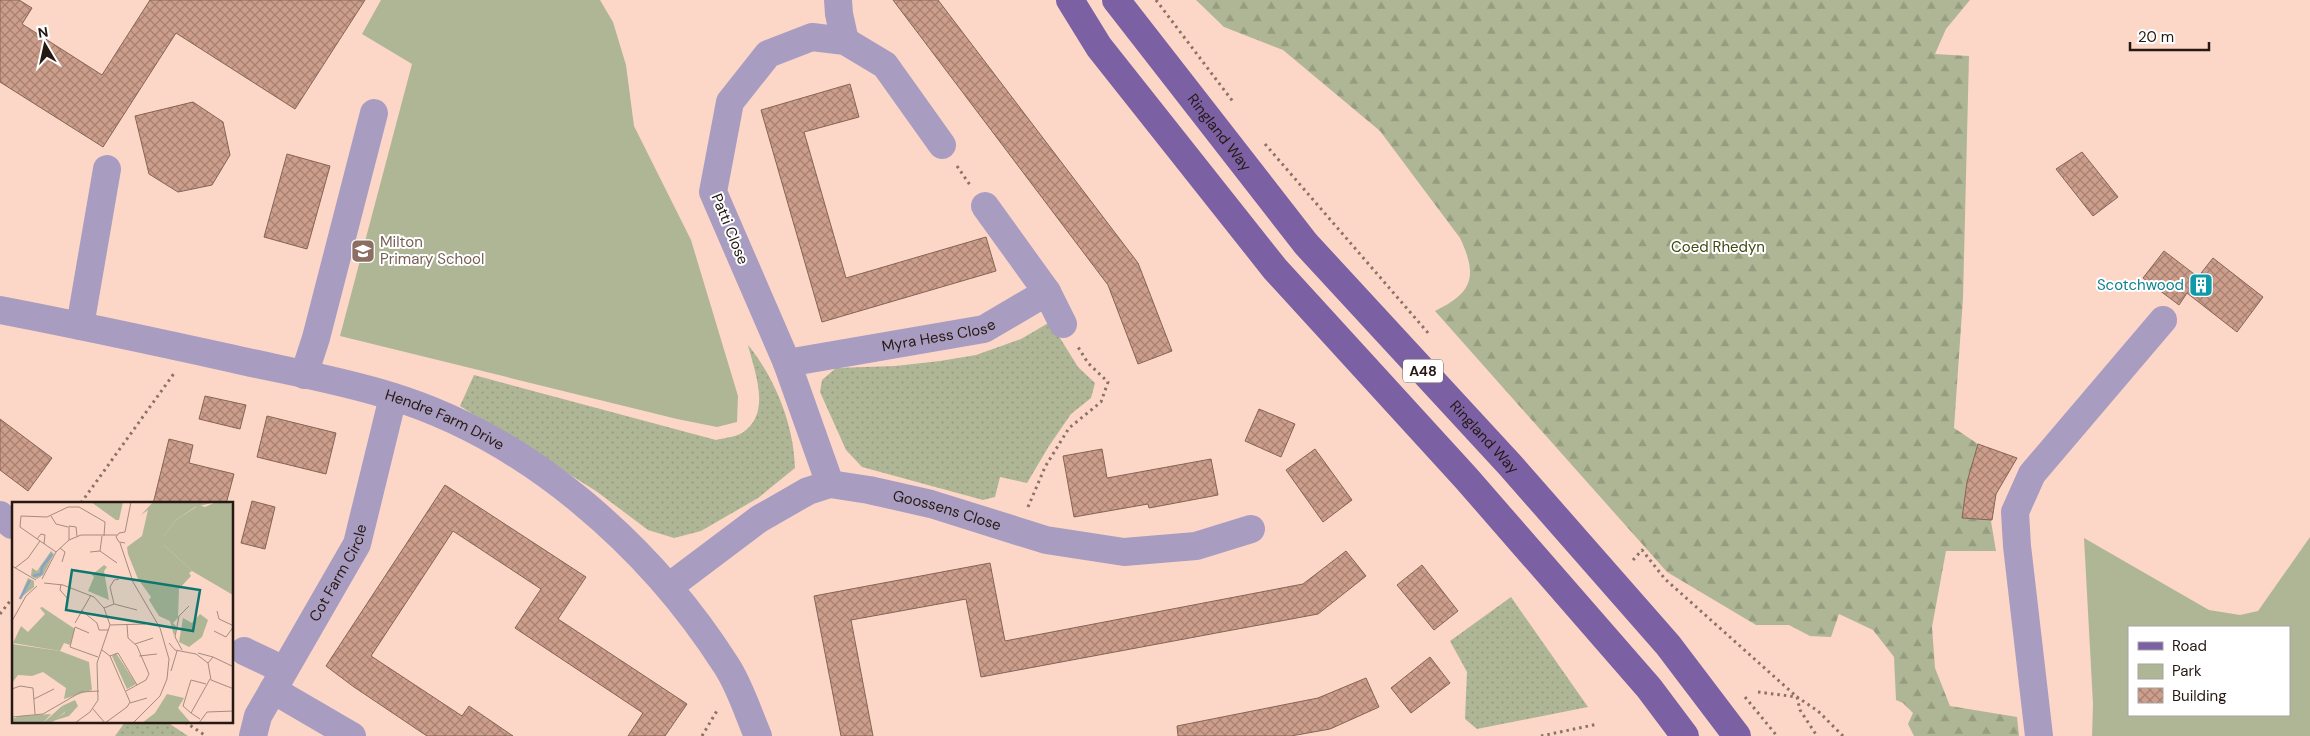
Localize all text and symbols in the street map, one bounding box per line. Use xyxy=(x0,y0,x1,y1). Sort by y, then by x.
north arrow xyxy=(20,20,70,70)
scale bar xyxy=(2130,20,2209,52)
text: N xyxy=(37,22,49,42)
text: 20 m xyxy=(2138,27,2174,47)
street label: Ringland Way xyxy=(1183,90,1256,176)
street label: Patti Close xyxy=(707,191,753,267)
place label: Milton Primary School xyxy=(380,232,484,269)
park label: Coed Rhedyn xyxy=(1671,237,1765,257)
school or university icon: Milton Primary School xyxy=(350,238,376,264)
building icon: Scotchwood xyxy=(2188,272,2214,298)
place label: Scotchwood xyxy=(2097,275,2184,295)
street label: Myra Hess Close xyxy=(880,314,999,356)
road number: A48 xyxy=(1403,360,1443,382)
street label: Hendre Farm Drive xyxy=(382,385,508,455)
street label: Ringland Way xyxy=(1445,396,1524,479)
street label: Goossens Close xyxy=(891,486,1004,535)
inset map xyxy=(12,502,234,724)
street label: Cot Farm Circle xyxy=(304,522,371,625)
legend xyxy=(2128,626,2290,716)
text: Road xyxy=(2172,636,2207,656)
text: Park xyxy=(2172,661,2202,681)
text: Building xyxy=(2172,686,2227,706)

